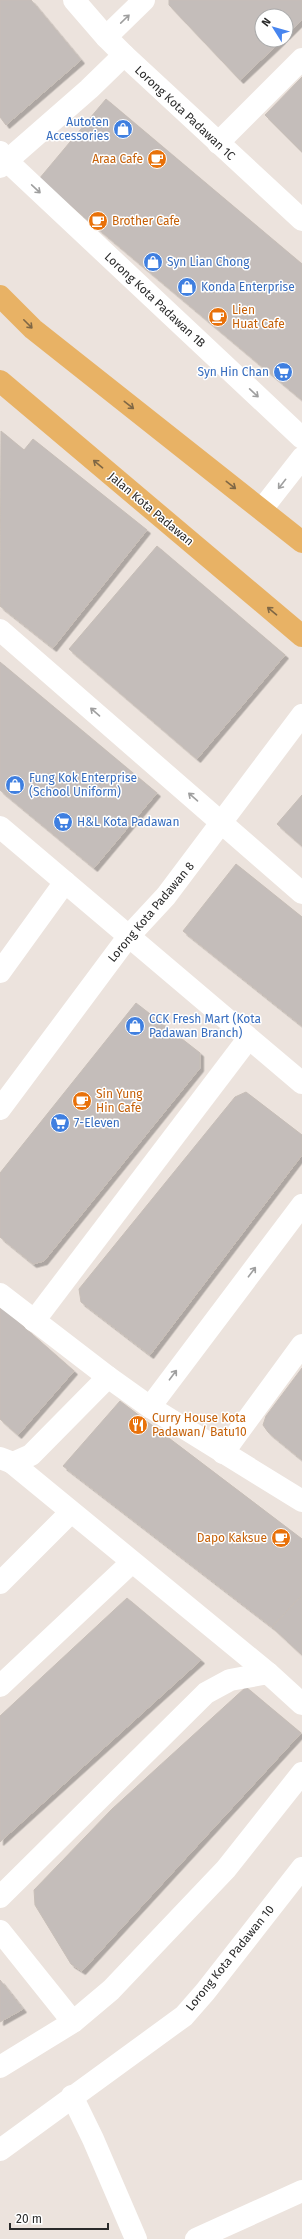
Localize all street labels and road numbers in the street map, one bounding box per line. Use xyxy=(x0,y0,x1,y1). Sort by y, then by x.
street label: Lorong Kota Padawan 1C xyxy=(132,63,238,163)
street label: Lorong Kota Padawan 1B xyxy=(102,250,208,350)
street label: Jalan Kota Padawan xyxy=(106,469,196,549)
street label: Lorong Kota Padawan 8 xyxy=(105,859,197,965)
street label: Lorong Kota Padawan 10 xyxy=(183,1902,277,2014)

